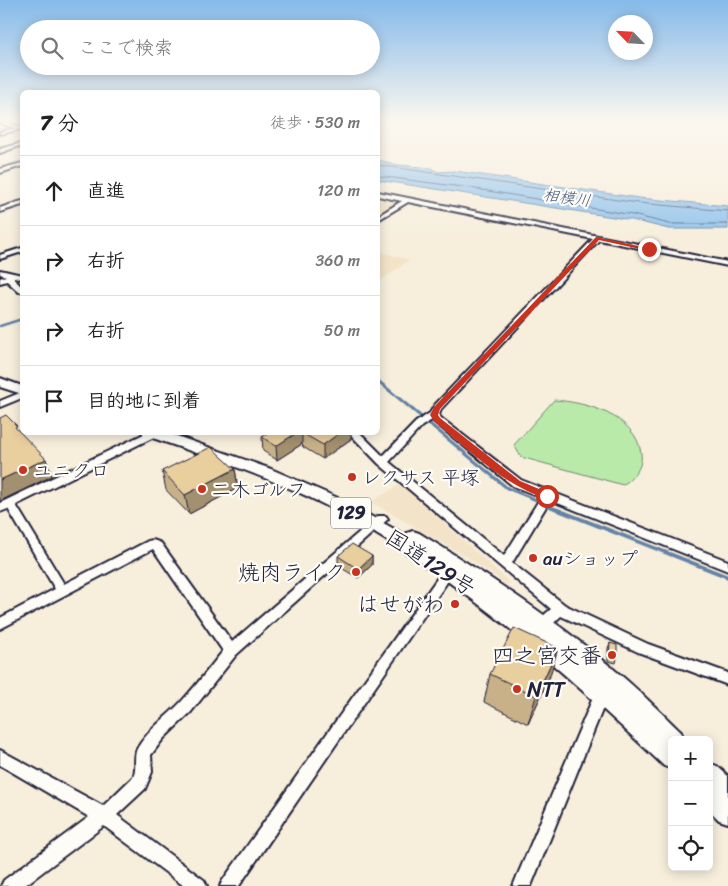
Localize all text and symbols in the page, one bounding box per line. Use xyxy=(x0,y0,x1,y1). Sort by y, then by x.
north arrow xyxy=(608,15,653,60)
search box xyxy=(20,20,380,75)
text: ここで検索 xyxy=(78,31,173,64)
icon: search xyxy=(38,34,66,62)
text: 7 分 xyxy=(40,104,78,142)
text: 徒歩 · 530 m xyxy=(270,108,360,137)
text: 直進 xyxy=(87,174,125,207)
text: 120 m xyxy=(317,176,360,205)
icon: ahead xyxy=(40,177,68,205)
water label: 相模川 xyxy=(541,180,593,215)
route end xyxy=(638,238,661,261)
text: 右折 xyxy=(87,244,125,277)
text: 360 m xyxy=(316,246,360,275)
icon: right xyxy=(40,247,68,275)
text: 右折 xyxy=(87,314,125,347)
text: 50 m xyxy=(324,316,360,345)
icon: right xyxy=(40,317,68,345)
text: 目的地に到着 xyxy=(87,384,201,417)
icon: arrive xyxy=(40,387,68,415)
place label: ユニクロ xyxy=(33,454,109,487)
place label: レクサス 平塚 xyxy=(362,461,479,494)
marker: ユニクロ xyxy=(17,464,29,476)
marker: レクサス 平塚 xyxy=(346,471,358,483)
place label: 二木ゴルフ xyxy=(212,473,306,506)
marker: 二木ゴルフ xyxy=(196,483,208,495)
route start xyxy=(536,485,559,508)
road number: 129 xyxy=(331,498,371,528)
street label: 国道129号 xyxy=(377,518,484,606)
place label: auショップ xyxy=(543,542,638,575)
marker: auショップ xyxy=(527,552,539,564)
place label: 焼肉ライク xyxy=(238,553,346,592)
marker: 焼肉ライク xyxy=(350,566,362,578)
place label: はせがわ xyxy=(357,585,445,624)
marker: はせがわ xyxy=(449,598,461,610)
place label: 四之宮交番 xyxy=(492,636,602,675)
marker: 四之宮交番 xyxy=(606,649,618,661)
place label: NTT xyxy=(527,670,566,709)
marker: NTT xyxy=(511,683,523,695)
map controls xyxy=(668,736,713,871)
button: + xyxy=(668,736,713,781)
button: − xyxy=(668,781,713,826)
button: locate xyxy=(668,826,713,871)

